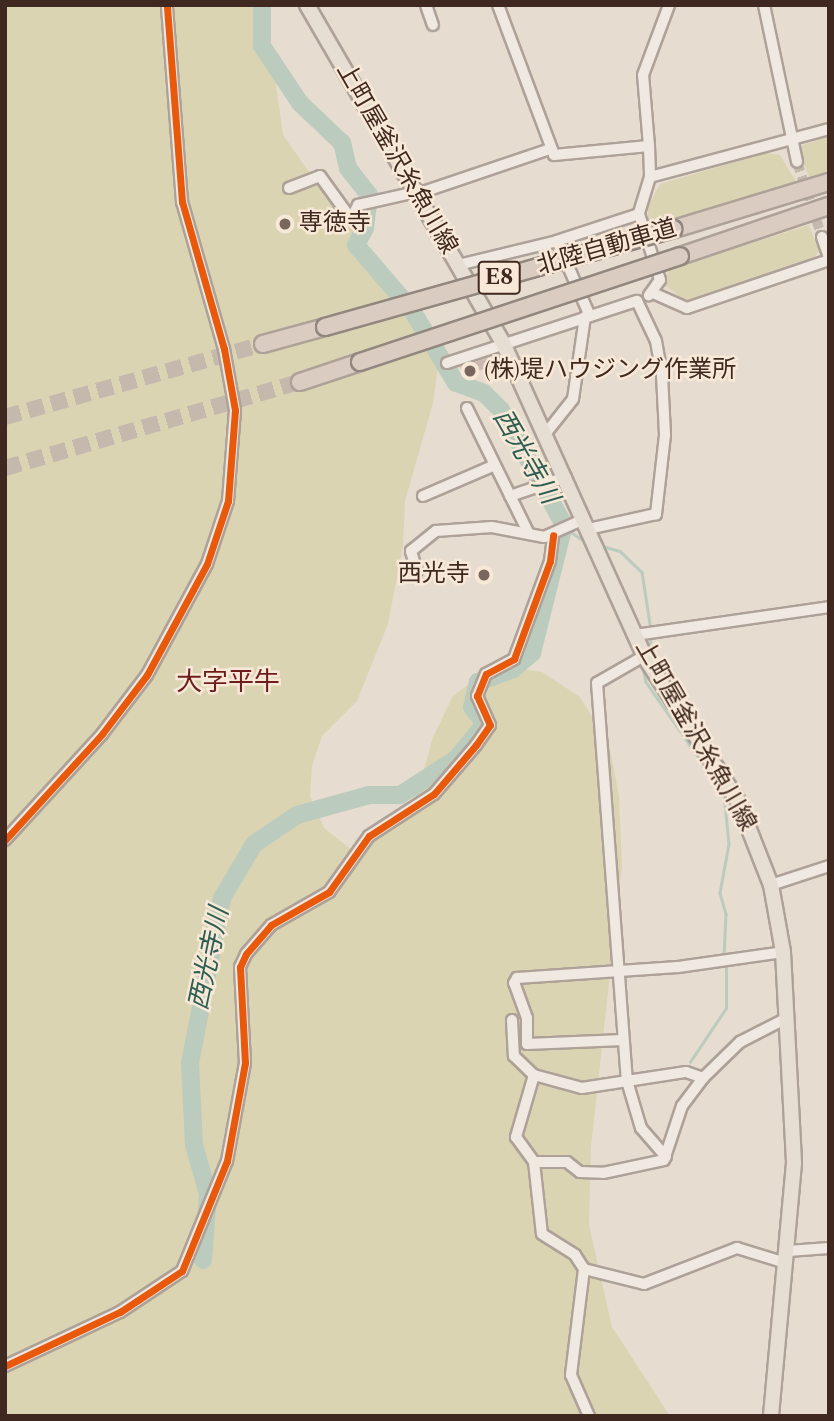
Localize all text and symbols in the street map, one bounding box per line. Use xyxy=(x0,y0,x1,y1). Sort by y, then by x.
street label: 上町屋釜沢糸魚川線 xyxy=(330,58,462,260)
place label: 専徳寺 xyxy=(299,210,371,238)
street label: 北陸自動車道 xyxy=(534,214,680,282)
marker: 専徳寺 xyxy=(277,216,293,232)
road number: E8 xyxy=(476,258,522,298)
place label: (株)堤ハウジング作業所 xyxy=(484,357,736,385)
marker: (株)堤ハウジング作業所 xyxy=(462,363,478,379)
water label: 西光寺川 xyxy=(485,404,565,510)
place label: 西光寺 xyxy=(398,561,470,589)
marker: 西光寺 xyxy=(476,567,492,583)
street label: 上町屋釜沢糸魚川線 xyxy=(629,635,761,837)
district label: 大字平牛 xyxy=(176,667,280,699)
water label: 西光寺川 xyxy=(184,905,236,1013)

